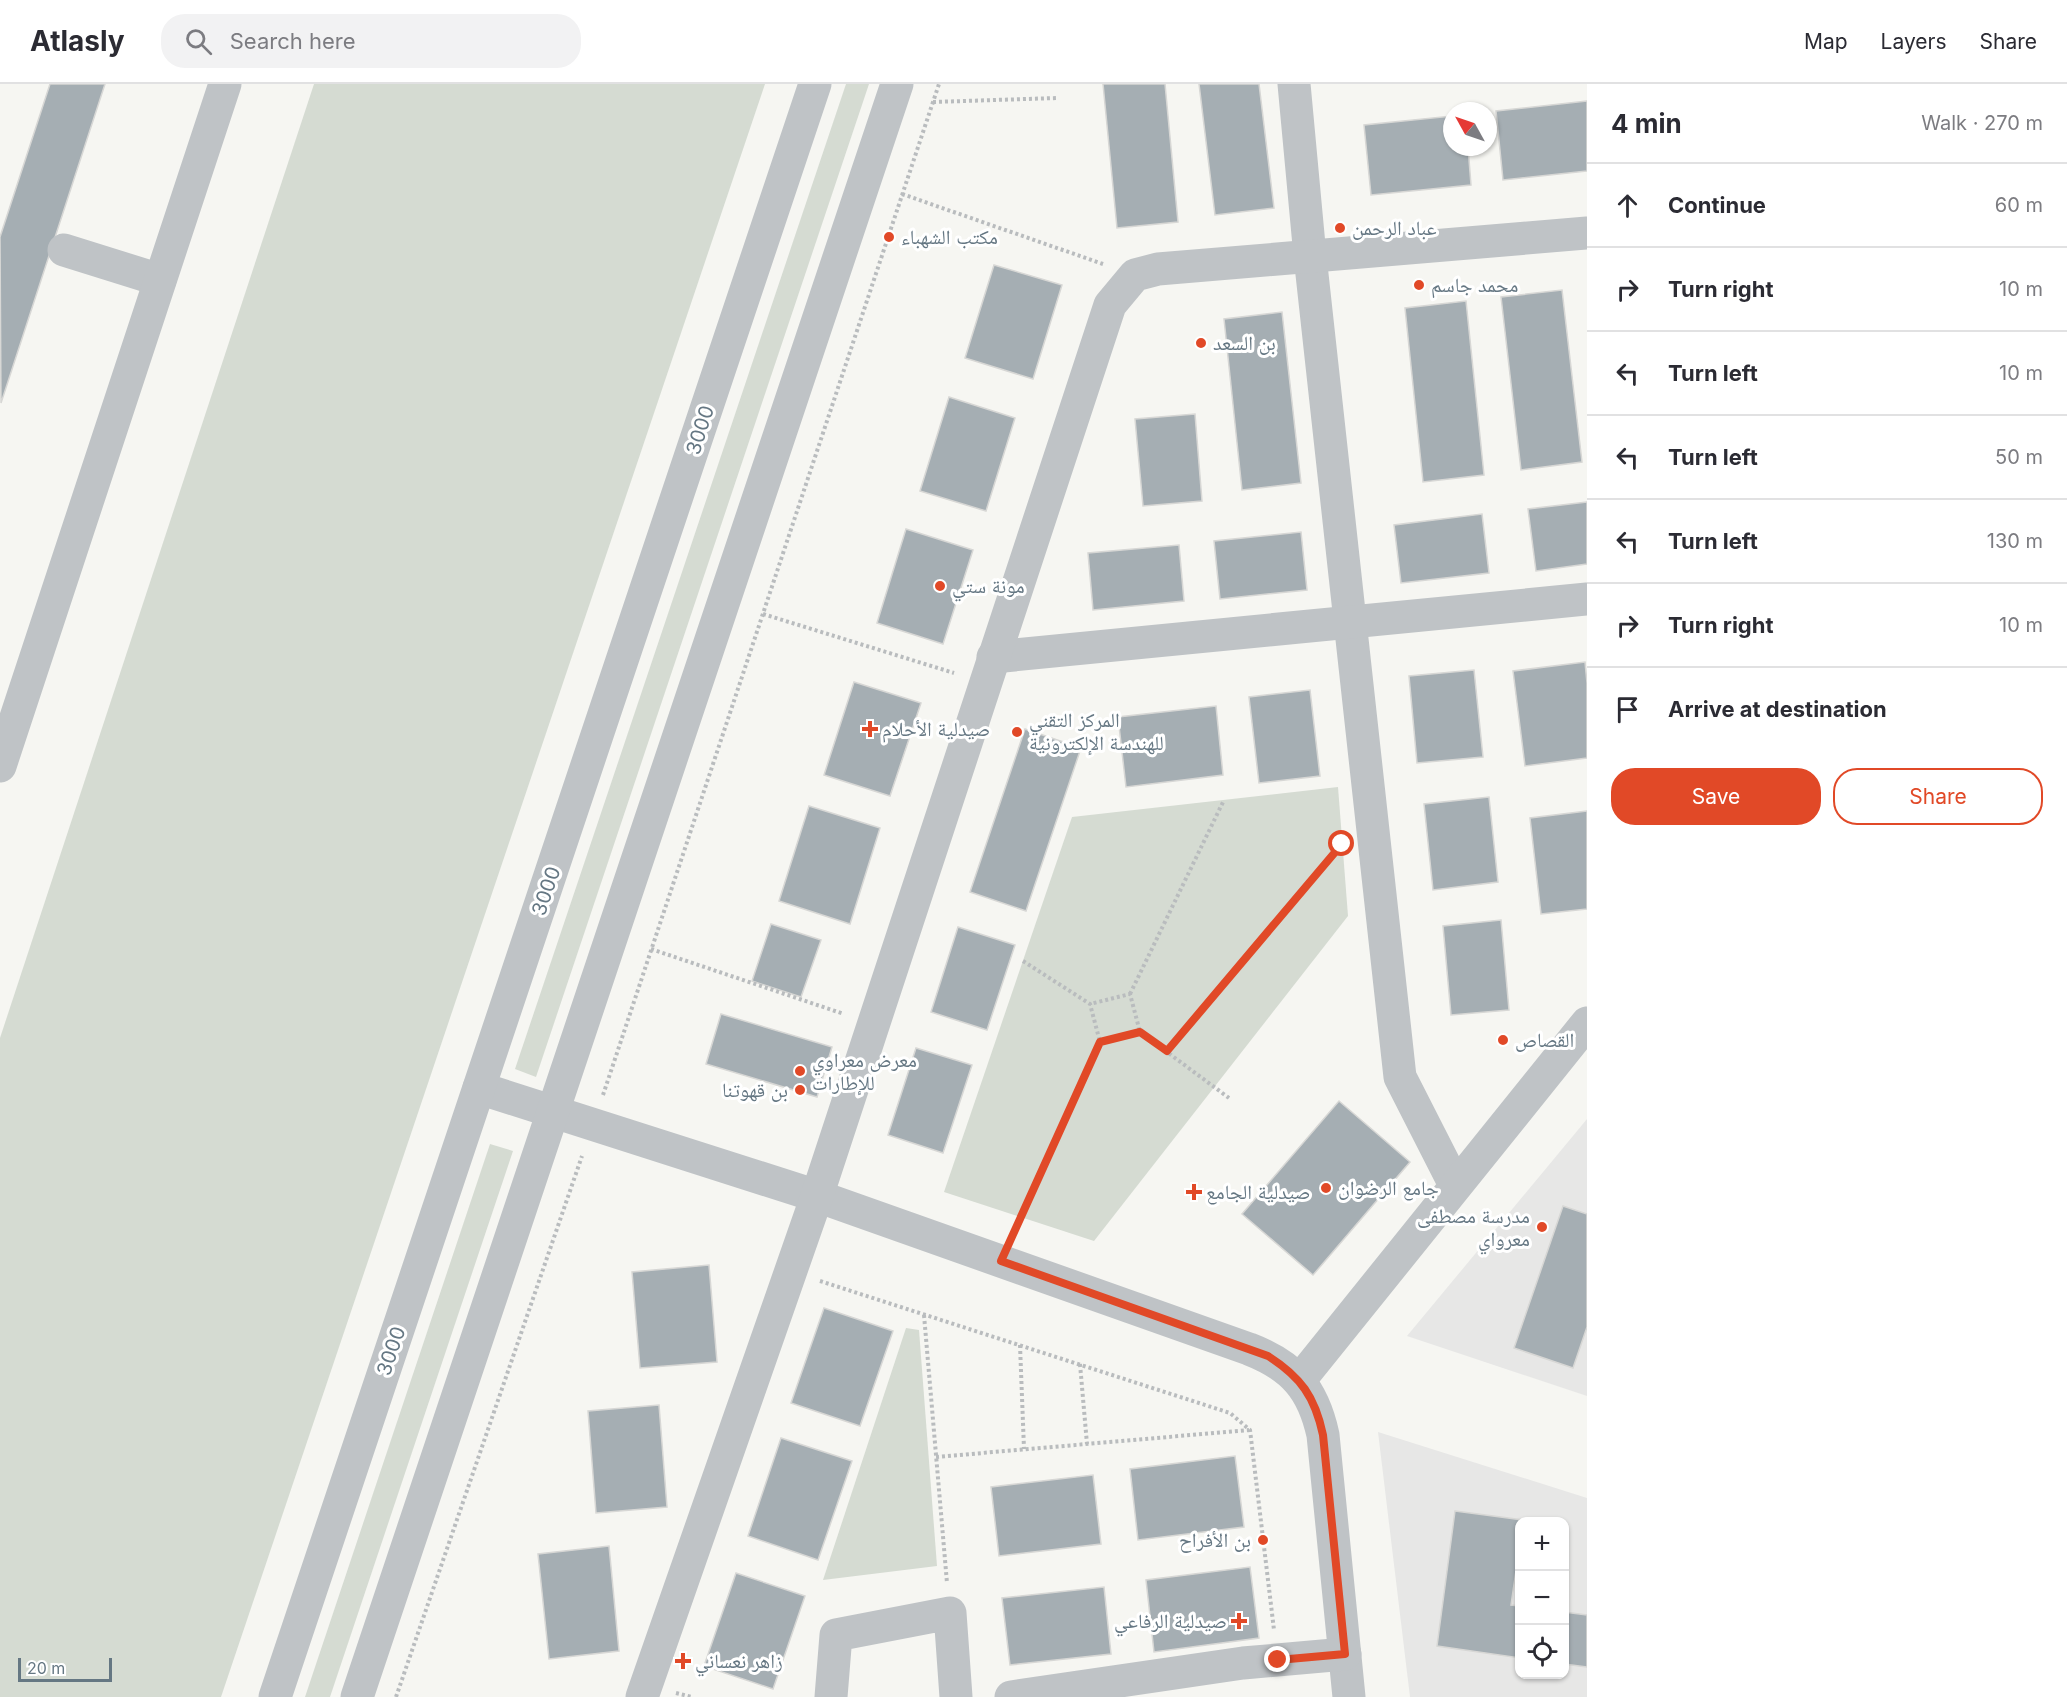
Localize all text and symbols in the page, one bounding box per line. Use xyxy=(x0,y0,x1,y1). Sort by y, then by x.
search box xyxy=(161,14,581,68)
text: Atlasly xyxy=(30,24,125,58)
icon: search xyxy=(182,25,215,58)
text: Search here xyxy=(230,28,356,54)
text: Map xyxy=(1804,29,1848,54)
text: Layers xyxy=(1881,29,1947,54)
text: Share xyxy=(1980,29,2037,54)
north arrow xyxy=(1443,102,1497,156)
text: 4 min xyxy=(1611,108,1682,139)
text: Walk · 270 m xyxy=(1921,111,2043,135)
icon: ahead xyxy=(1611,189,1644,222)
text: Continue xyxy=(1668,192,1766,218)
text: 60 m xyxy=(1995,193,2043,217)
place label: عباد الرحمن xyxy=(1352,216,1437,240)
marker: عباد الرحمن xyxy=(1333,221,1347,235)
place label: مكتب الشهباء xyxy=(901,225,998,249)
marker: مكتب الشهباء xyxy=(882,230,896,244)
place label: محمد جاسم xyxy=(1431,273,1518,299)
icon: right xyxy=(1611,273,1644,306)
text: Turn right xyxy=(1668,276,1774,302)
text: 10 m xyxy=(1999,277,2043,301)
marker: محمد جاسم xyxy=(1412,278,1426,292)
place label: بن السعد xyxy=(1213,331,1276,355)
marker: بن السعد xyxy=(1194,336,1208,350)
icon: left xyxy=(1611,357,1644,390)
text: Turn left xyxy=(1668,360,1758,386)
text: 10 m xyxy=(1999,361,2043,385)
street label: 3000 xyxy=(681,402,719,458)
icon: left xyxy=(1611,441,1644,474)
text: Turn left xyxy=(1668,444,1758,470)
text: 50 m xyxy=(1995,445,2043,469)
icon: left xyxy=(1611,525,1644,558)
text: Turn left xyxy=(1668,528,1758,554)
text: 130 m xyxy=(1987,529,2043,553)
place label: مونة ستي xyxy=(952,574,1025,602)
marker: مونة ستي xyxy=(933,579,947,593)
icon: right xyxy=(1611,609,1644,642)
text: Turn right xyxy=(1668,612,1774,638)
text: 10 m xyxy=(1999,613,2043,637)
icon: arrive xyxy=(1611,693,1644,726)
text: Arrive at destination xyxy=(1668,696,1887,722)
place label: المركز التقني للهندسة الإلكترونية xyxy=(1029,708,1164,756)
place label: صيدلية الأحلام xyxy=(882,717,990,743)
marker: صيدلية الأحلام xyxy=(863,722,877,736)
marker: المركز التقني للهندسة الإلكترونية xyxy=(1010,725,1024,739)
button: Save xyxy=(1611,768,1821,825)
button: Share xyxy=(1833,768,2043,825)
route start xyxy=(1328,830,1354,856)
street label: 3000 xyxy=(526,863,566,919)
place label: القصاص xyxy=(1515,1028,1574,1052)
marker: القصاص xyxy=(1496,1033,1510,1047)
place label: معرض معراوي للإطارات xyxy=(812,1048,917,1096)
marker: معرض معراوي للإطارات xyxy=(793,1064,807,1078)
place label: بن قهوتنا xyxy=(722,1078,788,1102)
marker: بن قهوتنا xyxy=(793,1083,807,1097)
place label: جامع الرضوان xyxy=(1338,1176,1439,1201)
place label: صيدلية الجامع xyxy=(1206,1180,1311,1205)
marker: جامع الرضوان xyxy=(1319,1181,1333,1195)
marker: صيدلية الجامع xyxy=(1187,1185,1201,1199)
place label: مدرسة مصطفى معرواي xyxy=(1417,1204,1530,1255)
marker: مدرسة مصطفى معرواي xyxy=(1535,1220,1549,1234)
street label: 3000 xyxy=(371,1323,411,1379)
map controls xyxy=(1515,1517,1569,1679)
button: + xyxy=(1515,1517,1569,1571)
place label: بن الأفراح xyxy=(1179,1528,1251,1553)
marker: بن الأفراح xyxy=(1256,1533,1270,1547)
button: − xyxy=(1515,1571,1569,1625)
place label: صيدلية الرفاعي xyxy=(1114,1609,1227,1637)
marker: صيدلية الرفاعي xyxy=(1232,1614,1246,1628)
button: locate xyxy=(1515,1625,1569,1679)
route end xyxy=(1264,1646,1290,1672)
place label: زاهر نعساني xyxy=(695,1649,783,1677)
marker: زاهر نعساني xyxy=(676,1654,690,1668)
scale bar xyxy=(18,1655,112,1682)
text: 20 m xyxy=(27,1658,65,1678)

